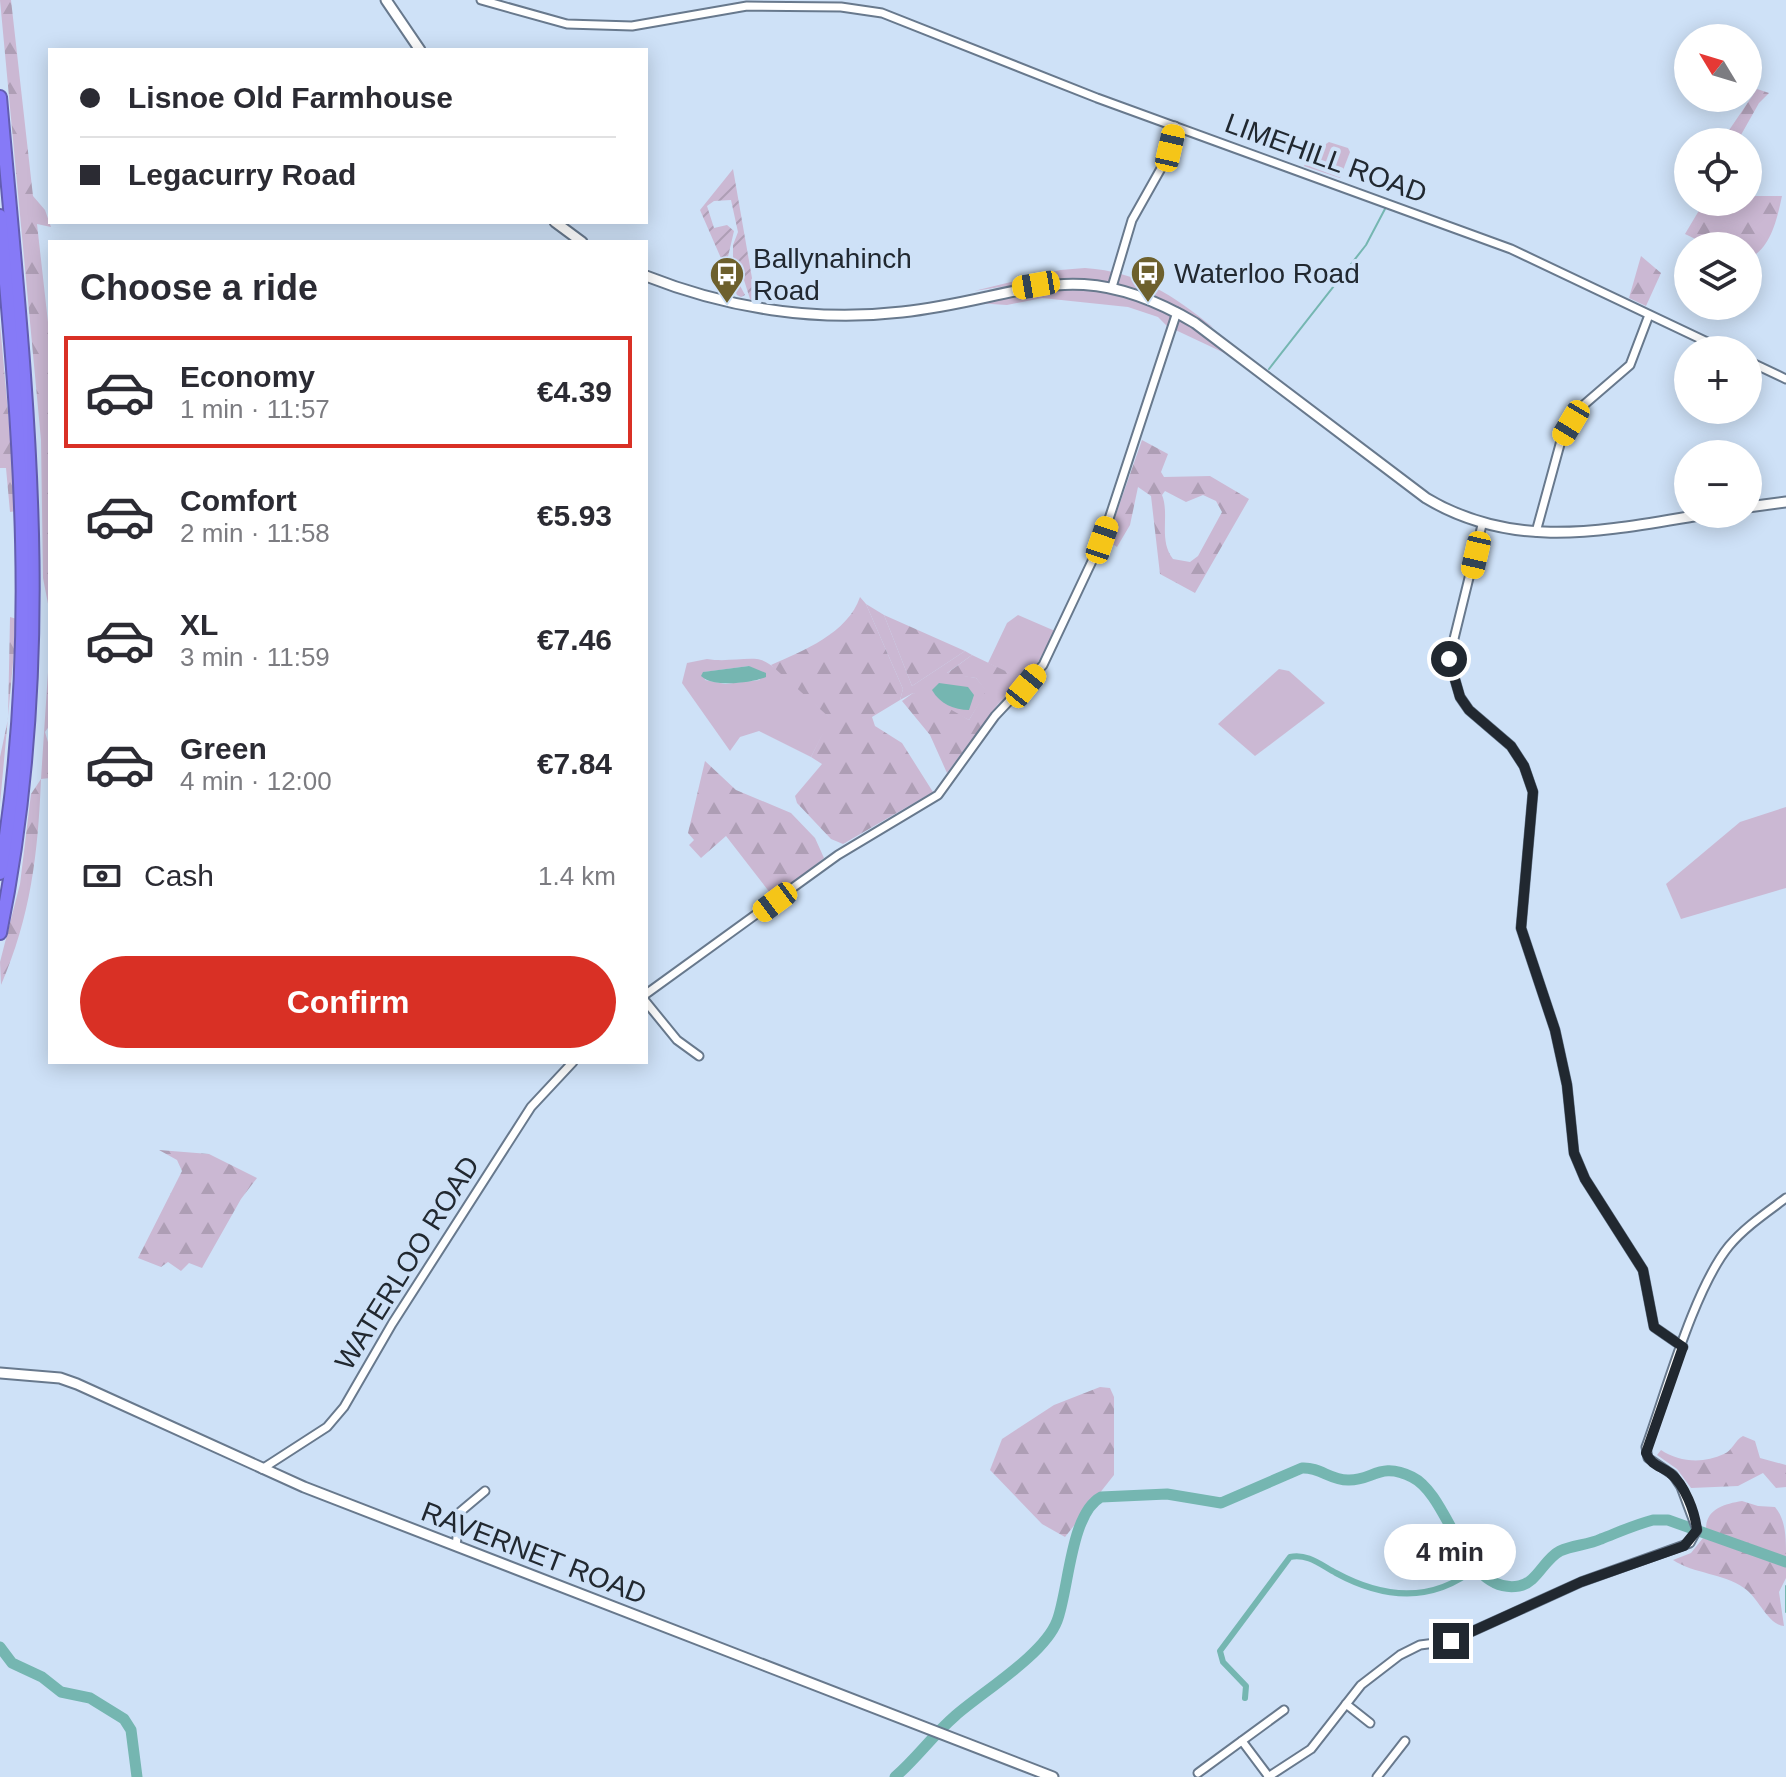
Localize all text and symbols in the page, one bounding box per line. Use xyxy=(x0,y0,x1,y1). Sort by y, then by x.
north arrow xyxy=(1674,24,1762,112)
map controls xyxy=(1674,24,1762,528)
text: Lisnoe Old Farmhouse xyxy=(128,81,453,114)
street label: LIMEHILL ROAD xyxy=(1221,107,1431,209)
car xyxy=(1153,122,1187,174)
button: locate xyxy=(1674,128,1762,216)
text: Legacurry Road xyxy=(128,158,356,191)
button: layers xyxy=(1674,232,1762,320)
place label: Ballynahinch Road xyxy=(753,243,912,306)
bus stop icon: Waterloo Road xyxy=(1129,254,1167,304)
bus stop icon: Ballynahinch Road xyxy=(708,255,746,305)
place label: Waterloo Road xyxy=(1174,258,1360,289)
text: Choose a ride xyxy=(80,267,318,308)
car xyxy=(1010,269,1062,301)
button: + xyxy=(1674,336,1762,424)
icon: car xyxy=(84,356,156,428)
text: Economy xyxy=(180,360,315,393)
text: €4.39 xyxy=(537,375,612,408)
text: 1 min · 11:57 xyxy=(180,394,330,424)
car xyxy=(1548,396,1594,450)
button: − xyxy=(1674,440,1762,528)
icon: car xyxy=(84,480,156,552)
text: Comfort xyxy=(180,484,297,517)
text: €5.93 xyxy=(537,499,612,532)
car xyxy=(1083,513,1121,567)
text: 2 min · 11:58 xyxy=(180,518,330,548)
car xyxy=(1459,529,1493,581)
icon: car xyxy=(84,604,156,676)
text: XL xyxy=(180,608,218,641)
text: €7.46 xyxy=(537,623,612,656)
route start xyxy=(1431,641,1467,677)
text: 3 min · 11:59 xyxy=(180,642,330,672)
car xyxy=(1002,660,1050,712)
icon: car xyxy=(84,728,156,800)
text: Green xyxy=(180,732,267,765)
text: €7.84 xyxy=(537,747,612,780)
text: 4 min · 12:00 xyxy=(180,766,332,796)
icon: cash xyxy=(80,854,124,898)
text: Cash xyxy=(144,859,214,892)
text: 1.4 km xyxy=(538,861,616,891)
car xyxy=(749,878,801,926)
button: Confirm xyxy=(80,956,616,1048)
street label: WATERLOO ROAD xyxy=(329,1151,485,1375)
street label: RAVERNET ROAD xyxy=(417,1496,651,1610)
callout: 4 min xyxy=(1385,1525,1517,1581)
text: 4 min xyxy=(1416,1537,1484,1567)
route end xyxy=(1433,1623,1469,1659)

